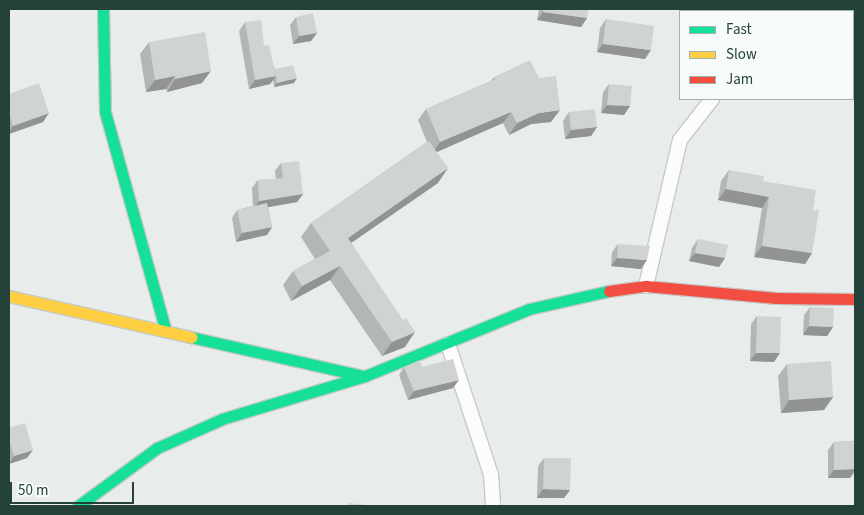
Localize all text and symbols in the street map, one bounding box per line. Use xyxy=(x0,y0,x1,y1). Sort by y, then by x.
legend xyxy=(679,10,854,100)
text: Fast xyxy=(726,19,752,40)
text: Slow xyxy=(726,44,757,65)
text: Jam xyxy=(726,69,753,90)
scale bar xyxy=(12,472,136,504)
text: 50 m xyxy=(18,480,48,501)

